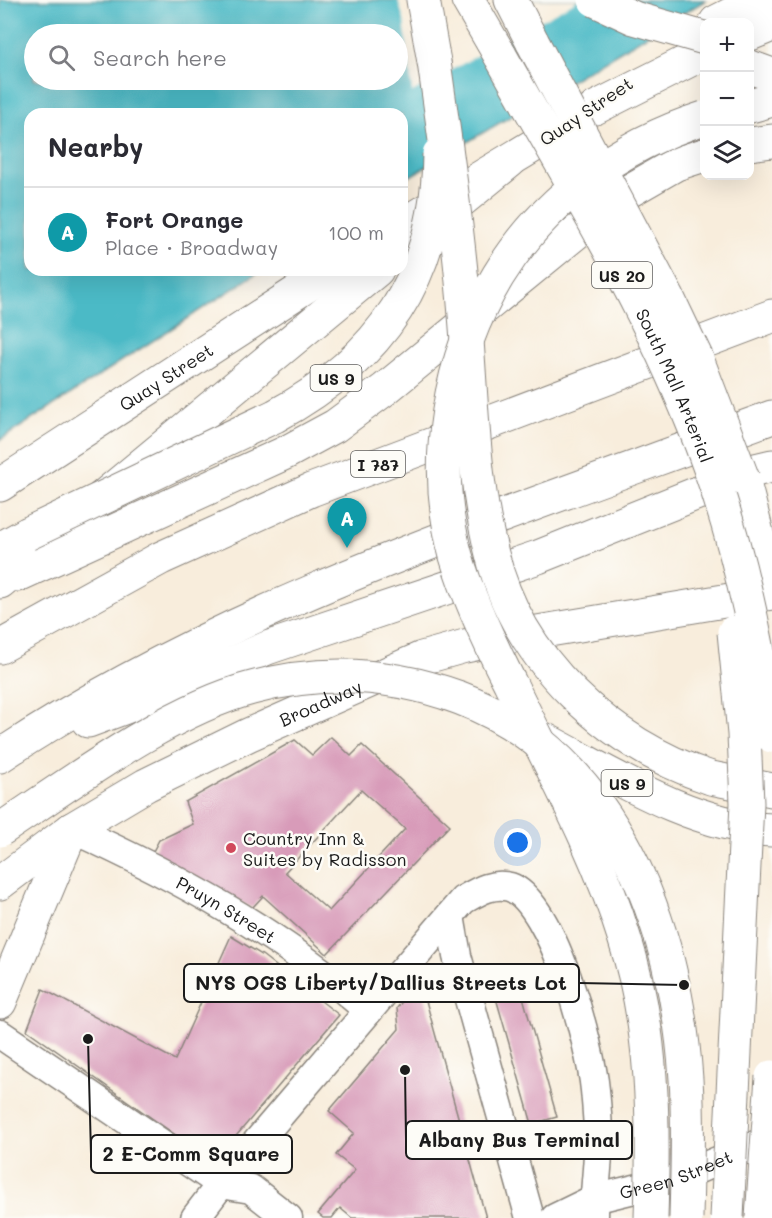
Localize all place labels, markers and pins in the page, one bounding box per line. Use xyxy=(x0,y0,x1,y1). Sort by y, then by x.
pin: A xyxy=(328,498,366,548)
place label: Country Inn & Suites by Radisson xyxy=(243,826,407,871)
marker: Country Inn & Suites by Radisson xyxy=(224,841,238,855)
callout: NYS OGS Liberty/Dallius Streets Lot xyxy=(184,964,579,1002)
callout: Albany Bus Terminal xyxy=(406,1121,632,1159)
callout: 2 E-Comm Square xyxy=(91,1135,292,1173)

